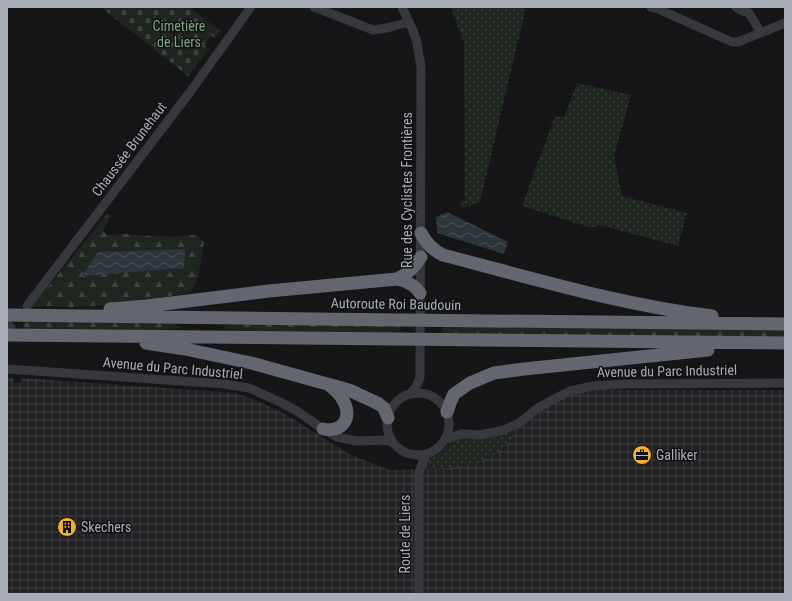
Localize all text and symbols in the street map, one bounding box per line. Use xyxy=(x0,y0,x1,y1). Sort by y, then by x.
park label: Cimetière de Liers xyxy=(153,18,206,50)
street label: Chaussée Brunehaut xyxy=(88,99,170,199)
street label: Rue des Cyclistes Frontières xyxy=(399,112,415,268)
street label: Autoroute Roi Baudouin xyxy=(331,295,461,313)
street label: Avenue du Parc Industriel xyxy=(102,354,244,382)
street label: Avenue du Parc Industriel xyxy=(597,362,737,380)
office icon: Galliker xyxy=(631,444,653,466)
place label: Galliker xyxy=(656,447,698,463)
street label: Route de Liers xyxy=(397,495,413,573)
building icon: Skechers xyxy=(56,516,78,538)
place label: Skechers xyxy=(81,519,131,535)

